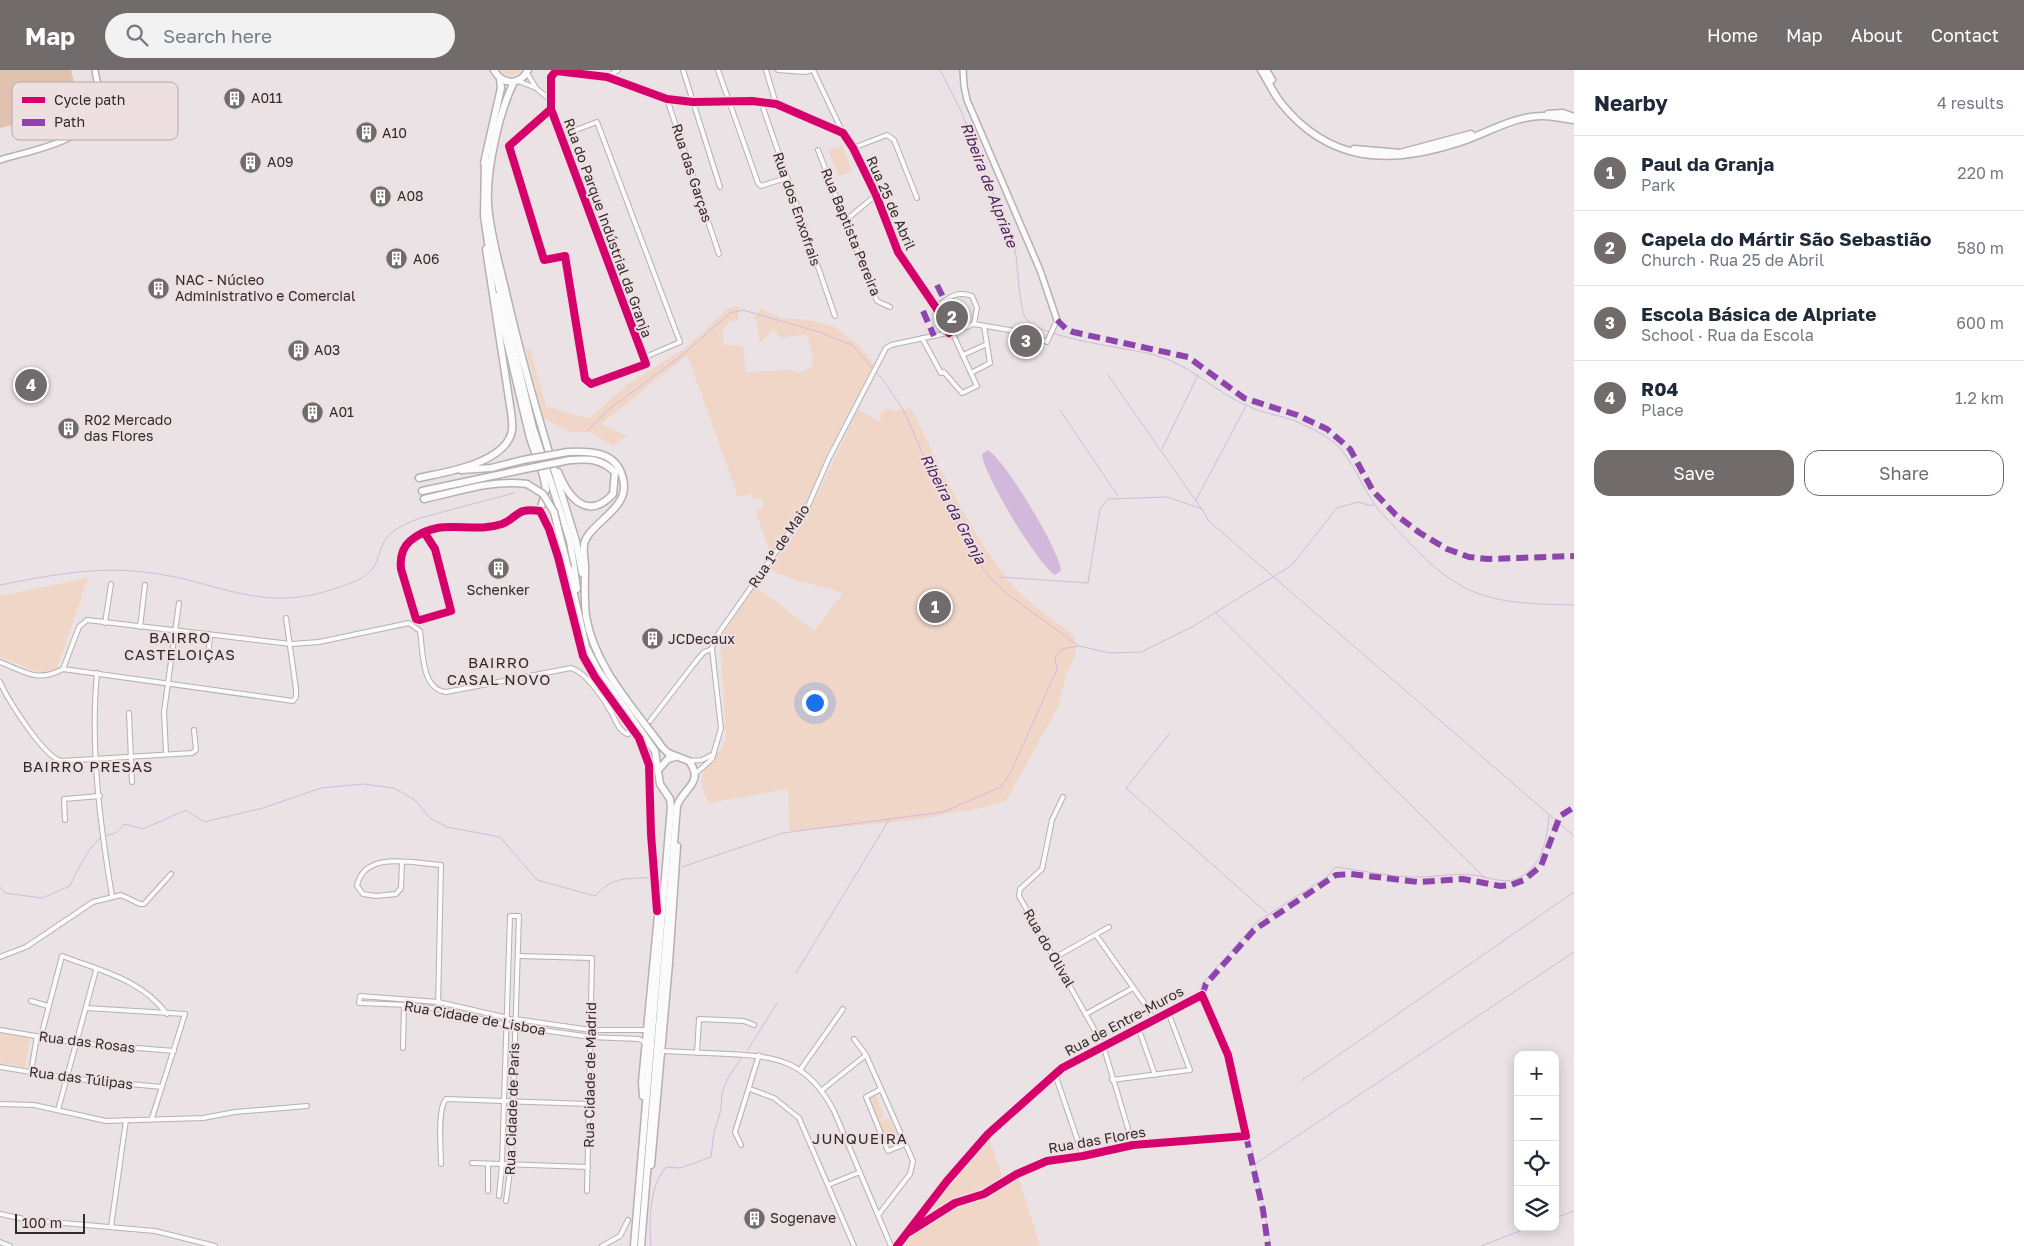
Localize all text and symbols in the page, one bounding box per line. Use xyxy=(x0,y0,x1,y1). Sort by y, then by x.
search box xyxy=(105,13,455,58)
text: Map xyxy=(25,21,75,50)
icon: search xyxy=(123,21,151,49)
text: Search here xyxy=(163,24,272,47)
text: Home xyxy=(1707,24,1758,46)
text: Map xyxy=(1786,24,1823,46)
text: About xyxy=(1851,24,1903,46)
text: Contact xyxy=(1931,24,1999,46)
legend xyxy=(12,82,178,140)
building icon: A011 xyxy=(223,86,247,110)
place label: A011 xyxy=(251,89,283,106)
text: Nearby xyxy=(1594,90,1668,116)
text: Cycle path xyxy=(54,91,125,108)
text: 4 results xyxy=(1937,93,2004,113)
text: Path xyxy=(54,113,85,130)
street label: Rua do Parque Indústrial da Granja xyxy=(561,116,656,340)
water label: Ribeira de Alpriate xyxy=(958,120,1023,251)
building icon: A10 xyxy=(354,121,378,145)
street label: Rua das Garças xyxy=(669,121,716,224)
place label: A10 xyxy=(382,124,407,141)
building icon: A09 xyxy=(239,150,263,174)
street label: Rua dos Enxofrais xyxy=(770,150,825,268)
text: Paul da Granja xyxy=(1641,152,1774,175)
place label: A09 xyxy=(267,153,294,170)
street label: Rua 25 de Abril xyxy=(863,153,920,252)
text: 1 xyxy=(1606,163,1614,183)
text: 220 m xyxy=(1957,163,2004,183)
street label: Rua Baptista Pereira xyxy=(818,165,885,298)
text: Park xyxy=(1641,175,1676,195)
building icon: A08 xyxy=(369,184,393,208)
place label: A08 xyxy=(397,187,424,204)
text: Capela do Mártir São Sebastião xyxy=(1641,227,1931,250)
text: 2 xyxy=(1605,238,1615,258)
text: 580 m xyxy=(1957,238,2004,258)
building icon: A06 xyxy=(385,247,409,271)
place label: A06 xyxy=(413,250,440,267)
text: Church · Rua 25 de Abril xyxy=(1641,250,1824,270)
place label: NAC - Núcleo Administrativo e Comercial xyxy=(175,271,355,304)
building icon: NAC - Núcleo Administrativo e Comercial xyxy=(147,276,171,300)
pin: 2 xyxy=(936,298,968,336)
text: Escola Básica de Alpriate xyxy=(1641,302,1876,325)
text: 3 xyxy=(1605,313,1615,333)
text: 600 m xyxy=(1956,313,2004,333)
pin: 3 xyxy=(1010,322,1042,360)
text: School · Rua da Escola xyxy=(1641,325,1814,345)
building icon: A03 xyxy=(286,338,310,362)
place label: A03 xyxy=(314,341,340,358)
pin: 4 xyxy=(15,366,47,404)
text: R04 xyxy=(1641,377,1678,400)
text: 4 xyxy=(1605,388,1615,408)
text: 1.2 km xyxy=(1955,388,2004,408)
building icon: A01 xyxy=(301,400,325,424)
text: Place xyxy=(1641,400,1684,420)
place label: A01 xyxy=(329,403,354,420)
place label: R02 Mercado das Flores xyxy=(84,411,172,444)
building icon: R02 Mercado das Flores xyxy=(56,416,80,440)
water label: Ribeira da Granja xyxy=(916,450,991,568)
button: Save xyxy=(1594,450,1794,496)
button: Share xyxy=(1804,450,2004,496)
street label: Rua 1º de Maio xyxy=(744,501,813,591)
building icon: Schenker xyxy=(486,556,510,580)
place label: Schenker xyxy=(466,581,530,598)
pin: 1 xyxy=(919,588,951,626)
building icon: JCDecaux xyxy=(640,627,664,651)
district label: BAIRRO CASTELOIÇAS xyxy=(124,628,236,663)
place label: JCDecaux xyxy=(668,630,735,647)
district label: BAIRRO CASAL NOVO xyxy=(447,653,551,688)
your location xyxy=(802,690,828,716)
district label: BAIRRO PRESAS xyxy=(23,757,153,775)
street label: Rua do Olival xyxy=(1020,905,1079,990)
street label: Rua de Entre-Muros xyxy=(1061,982,1186,1059)
street label: Rua Cidade de Lisboa xyxy=(403,997,547,1038)
street label: Rua Cidade de Madrid xyxy=(580,1002,599,1148)
street label: Rua das Rosas xyxy=(38,1027,136,1056)
street label: Rua Cidade de Paris xyxy=(501,1042,522,1176)
map controls xyxy=(1514,1051,1559,1231)
button: + xyxy=(1514,1051,1559,1096)
street label: Rua das Túlipas xyxy=(28,1063,134,1092)
button: − xyxy=(1514,1096,1559,1141)
street label: Rua das Flores xyxy=(1047,1123,1147,1156)
district label: JUNQUEIRA xyxy=(812,1129,908,1147)
button: locate xyxy=(1514,1141,1559,1186)
button: layers xyxy=(1514,1186,1559,1231)
building icon: Sogenave xyxy=(742,1206,766,1230)
place label: Sogenave xyxy=(770,1209,836,1226)
scale bar xyxy=(15,1211,85,1234)
text: 100 m xyxy=(22,1214,62,1231)

